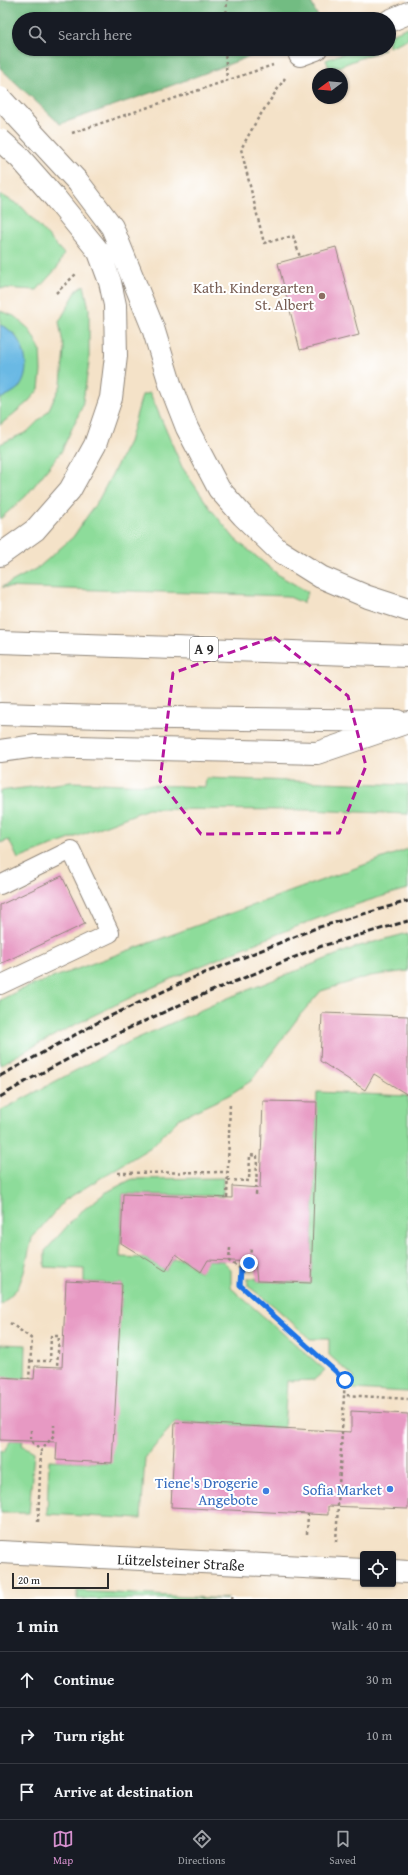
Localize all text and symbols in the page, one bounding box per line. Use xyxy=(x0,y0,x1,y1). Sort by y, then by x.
search box xyxy=(12,12,396,56)
icon: search xyxy=(26,23,48,45)
text: Search here xyxy=(58,24,132,45)
north arrow xyxy=(312,68,348,104)
place label: Kath. Kindergarten St. Albert xyxy=(193,277,315,315)
marker: Kath. Kindergarten St. Albert xyxy=(317,291,327,301)
road number: A 9 xyxy=(190,637,218,661)
route end xyxy=(240,1254,258,1272)
route start xyxy=(336,1371,354,1389)
place label: Tiene's Drogerie Angebote xyxy=(155,1472,258,1510)
place label: Sofia Market xyxy=(302,1479,383,1500)
marker: Sofia Market xyxy=(385,1484,395,1494)
marker: Tiene's Drogerie Angebote xyxy=(261,1486,271,1496)
street label: Lützelsteiner Straße xyxy=(117,1548,245,1576)
map controls xyxy=(360,1551,396,1587)
button: locate xyxy=(360,1551,396,1587)
scale bar xyxy=(12,1571,109,1590)
text: 20 m xyxy=(18,1572,40,1588)
text: 1 min xyxy=(16,1613,58,1638)
text: Walk · 40 m xyxy=(331,1616,392,1635)
icon: ahead xyxy=(16,1669,38,1691)
text: Continue xyxy=(54,1669,115,1690)
text: 30 m xyxy=(366,1670,392,1689)
icon: right xyxy=(16,1725,38,1747)
text: Turn right xyxy=(54,1725,125,1746)
text: 10 m xyxy=(366,1726,392,1745)
icon: arrive xyxy=(16,1781,38,1803)
text: Arrive at destination xyxy=(54,1781,193,1802)
tab: Map xyxy=(52,1828,74,1868)
tab: Directions xyxy=(178,1828,225,1868)
tab: Saved xyxy=(329,1828,356,1868)

